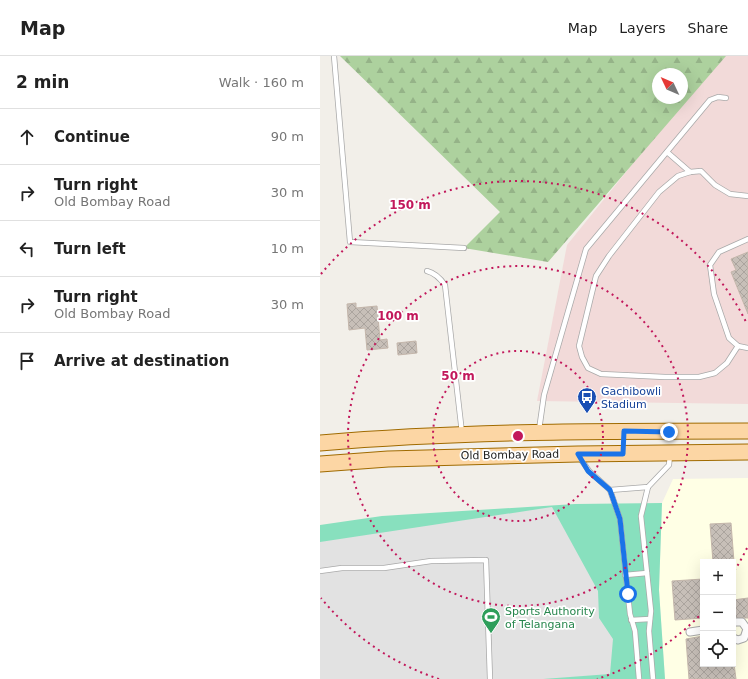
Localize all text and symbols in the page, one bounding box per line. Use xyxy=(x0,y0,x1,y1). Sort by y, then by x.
text: Map xyxy=(20,17,65,39)
text: Map xyxy=(568,20,597,36)
text: Layers xyxy=(619,20,666,36)
text: Share xyxy=(688,20,728,36)
north arrow xyxy=(652,68,688,104)
text: 2 min xyxy=(16,72,69,92)
text: Walk · 160 m xyxy=(219,75,304,90)
icon: ahead xyxy=(16,126,38,148)
text: Continue xyxy=(54,128,130,146)
text: 90 m xyxy=(271,129,304,144)
text: Turn right xyxy=(54,176,138,194)
icon: right xyxy=(16,182,38,204)
text: 30 m xyxy=(271,185,304,200)
text: Old Bombay Road xyxy=(54,194,170,209)
text: 150 m xyxy=(389,198,431,212)
icon: left xyxy=(16,238,38,260)
text: Turn left xyxy=(54,240,126,258)
text: 10 m xyxy=(271,241,304,256)
text: Turn right xyxy=(54,288,138,306)
icon: right xyxy=(16,294,38,316)
text: 30 m xyxy=(271,297,304,312)
text: Old Bombay Road xyxy=(54,306,170,321)
text: 100 m xyxy=(377,309,419,323)
icon: arrive xyxy=(16,350,38,372)
text: Arrive at destination xyxy=(54,352,229,370)
text: 50 m xyxy=(441,369,475,383)
place label: Gachibowli Stadium xyxy=(601,385,661,411)
bus stop icon: Gachibowli Stadium xyxy=(576,386,598,414)
route end xyxy=(660,423,678,441)
centre of rings xyxy=(511,429,525,443)
street label: Old Bombay Road xyxy=(461,448,559,462)
map controls xyxy=(700,559,736,667)
button: + xyxy=(700,559,736,595)
route start xyxy=(619,585,637,603)
button: − xyxy=(700,595,736,631)
place label: Sports Authority of Telangana xyxy=(505,605,595,631)
sports icon: Sports Authority of Telangana xyxy=(480,606,502,634)
button: locate xyxy=(700,631,736,667)

